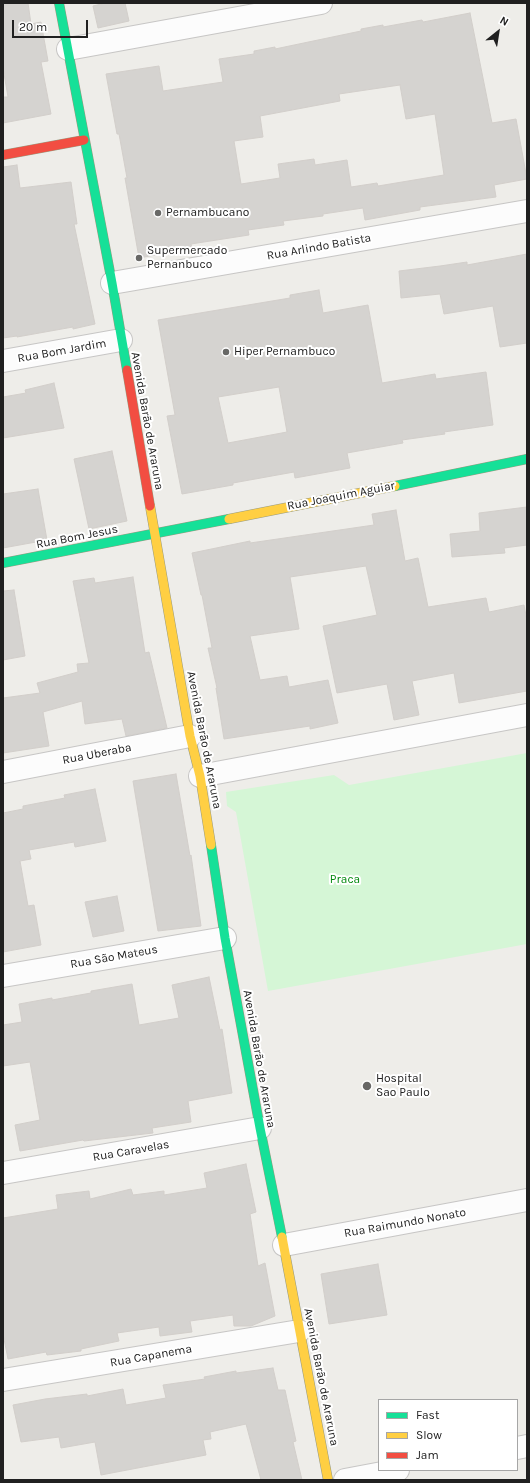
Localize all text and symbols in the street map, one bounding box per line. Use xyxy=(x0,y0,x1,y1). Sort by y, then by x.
scale bar xyxy=(14,12,90,38)
north arrow xyxy=(478,12,518,52)
text: N xyxy=(498,14,511,29)
text: 20 m xyxy=(19,20,47,34)
place label: Pernambucano xyxy=(166,206,249,220)
marker: Pernambucano xyxy=(153,208,163,218)
street label: Rua Arlindo Batista xyxy=(266,231,372,263)
place label: Supermercado Pernanbuco xyxy=(147,244,227,272)
marker: Supermercado Pernanbuco xyxy=(134,253,144,263)
street label: Rua Bom Jardim xyxy=(17,336,107,366)
place label: Hiper Pernambuco xyxy=(234,345,335,359)
marker: Hiper Pernambuco xyxy=(221,347,231,357)
street label: Avenida Barão de Araruna xyxy=(128,351,166,491)
street label: Rua Joaquim Aguiar xyxy=(286,478,396,514)
street label: Rua Bom Jesus xyxy=(35,522,119,552)
street label: Avenida Barão de Araruna xyxy=(184,670,224,810)
street label: Rua Uberaba xyxy=(61,740,133,768)
park label: Praca xyxy=(330,873,360,887)
street label: Rua São Mateus xyxy=(69,942,159,972)
street label: Avenida Barão de Araruna xyxy=(240,989,278,1129)
place label: Hospital Sao Paulo xyxy=(376,1072,430,1100)
marker: Hospital Sao Paulo xyxy=(361,1080,373,1092)
street label: Rua Caravelas xyxy=(92,1137,170,1165)
street label: Rua Raimundo Nonato xyxy=(343,1205,467,1241)
street label: Avenida Barão de Araruna xyxy=(301,1307,341,1447)
street label: Rua Capanema xyxy=(109,1342,193,1370)
legend xyxy=(378,1399,518,1471)
text: Fast xyxy=(416,1408,439,1422)
text: Slow xyxy=(416,1428,442,1442)
text: Jam xyxy=(416,1448,439,1462)

